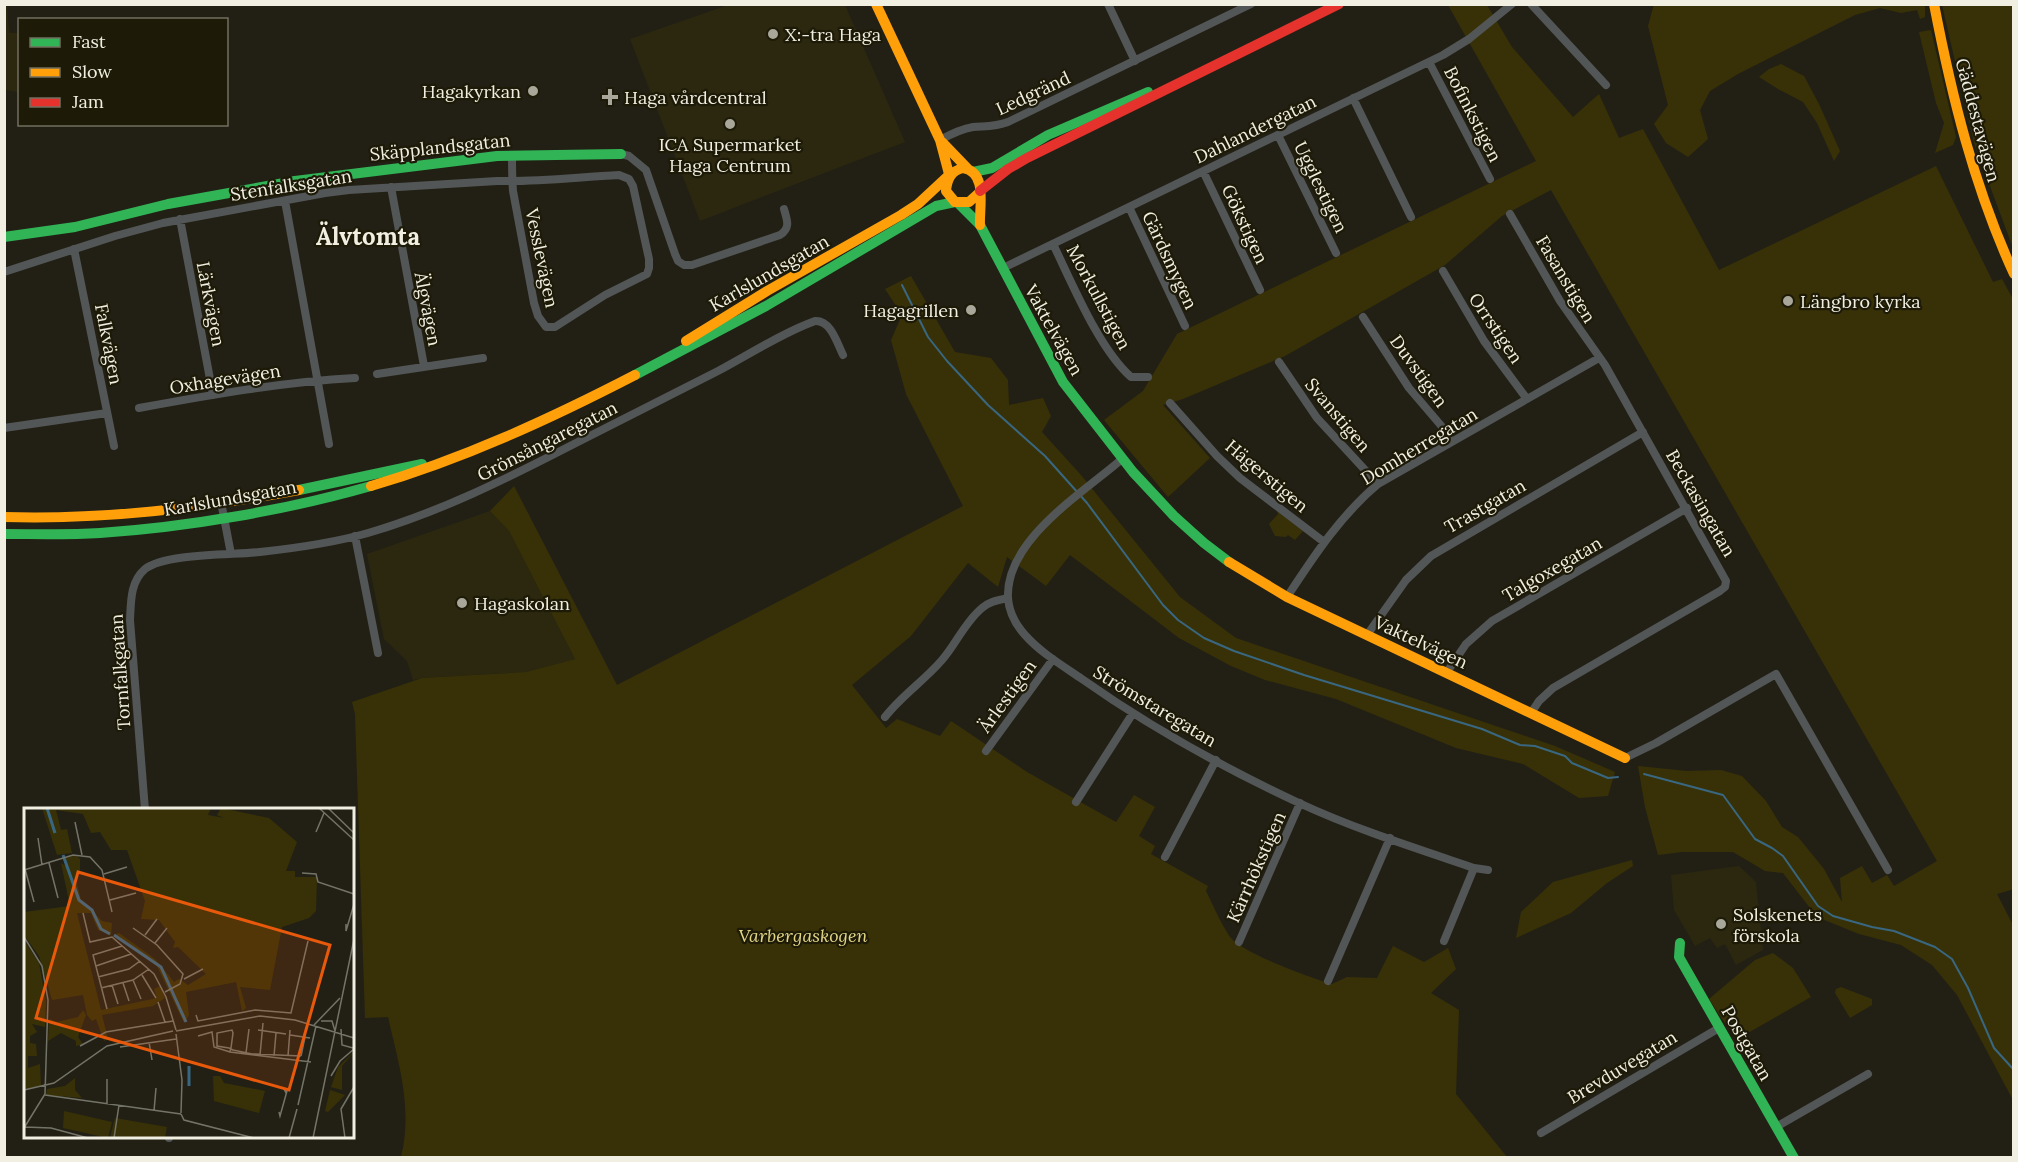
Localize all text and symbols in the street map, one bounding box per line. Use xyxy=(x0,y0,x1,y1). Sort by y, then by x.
legend xyxy=(18,18,228,126)
place label: X:-tra Haga xyxy=(785,23,881,46)
marker: X:-tra Haga xyxy=(766,27,780,41)
text: Fast xyxy=(72,30,106,53)
street label: Gäddestavägen xyxy=(1950,55,2006,185)
text: Slow xyxy=(72,60,112,83)
street label: Bofinkstigen xyxy=(1439,62,1507,166)
street label: Ledgränd xyxy=(992,66,1074,120)
place label: Hagakyrkan xyxy=(422,80,521,103)
marker: Hagakyrkan xyxy=(526,84,540,98)
place label: Haga vårdcentral xyxy=(624,86,767,109)
marker: Haga vårdcentral xyxy=(601,88,619,106)
street label: Dahlandergatan xyxy=(1190,89,1320,168)
text: Jam xyxy=(71,90,104,113)
marker: ICA Supermarket Haga Centrum xyxy=(723,117,737,131)
street label: Skäpplandsgatan xyxy=(369,128,511,166)
place label: ICA Supermarket Haga Centrum xyxy=(659,133,801,177)
street label: Ugglestigen xyxy=(1289,137,1353,237)
street label: Stenfalksgatan xyxy=(229,164,353,206)
street label: Gökstigen xyxy=(1217,181,1273,267)
street label: Vesslevägen xyxy=(520,205,564,310)
street label: Gärdsmygen xyxy=(1137,207,1203,313)
district label: Älvtomta xyxy=(316,221,420,252)
street label: Karlslundsgatan xyxy=(705,229,833,317)
street label: Fasanstigen xyxy=(1531,231,1601,327)
street label: Morkullstigen xyxy=(1062,240,1136,354)
street label: Lärkvägen xyxy=(191,259,231,349)
street label: Älgvägen xyxy=(409,269,446,348)
street label: Vaktelvägen xyxy=(1019,280,1088,380)
street label: Orrstigen xyxy=(1464,288,1528,368)
place label: Längbro kyrka xyxy=(1800,290,1921,313)
marker: Längbro kyrka xyxy=(1781,294,1795,308)
place label: Hagagrillen xyxy=(863,299,959,322)
street label: Falkvägen xyxy=(90,302,128,386)
marker: Hagagrillen xyxy=(964,303,978,317)
street label: Duvstigen xyxy=(1385,330,1453,412)
street label: Oxhagevägen xyxy=(168,359,282,399)
street label: Svanstigen xyxy=(1300,373,1376,457)
street label: Grönsångaregatan xyxy=(473,396,621,486)
street label: Domherregatan xyxy=(1356,402,1482,490)
street label: Hägerstigen xyxy=(1221,435,1313,517)
street label: Beckasingatan xyxy=(1661,445,1741,561)
street label: Trastgatan xyxy=(1440,474,1530,538)
street label: Karlslundsgatan xyxy=(162,475,298,521)
street label: Talgoxegatan xyxy=(1498,531,1606,607)
place label: Hagaskolan xyxy=(474,592,570,615)
marker: Hagaskolan xyxy=(455,596,469,610)
street label: Vaktelvägen xyxy=(1370,610,1471,674)
street label: Tornfalkgatan xyxy=(104,613,136,731)
street label: Ärlestigen xyxy=(972,655,1041,738)
street label: Strömstaregatan xyxy=(1089,660,1221,752)
inset map xyxy=(24,808,354,1138)
street label: Kärrhökstigen xyxy=(1221,808,1291,926)
place label: Solskenets förskola xyxy=(1733,903,1822,947)
marker: Solskenets förskola xyxy=(1714,917,1728,931)
park label: Varbergaskogen xyxy=(738,924,868,947)
street label: Postgatan xyxy=(1716,1001,1778,1085)
street label: Brevduvegatan xyxy=(1563,1025,1681,1109)

